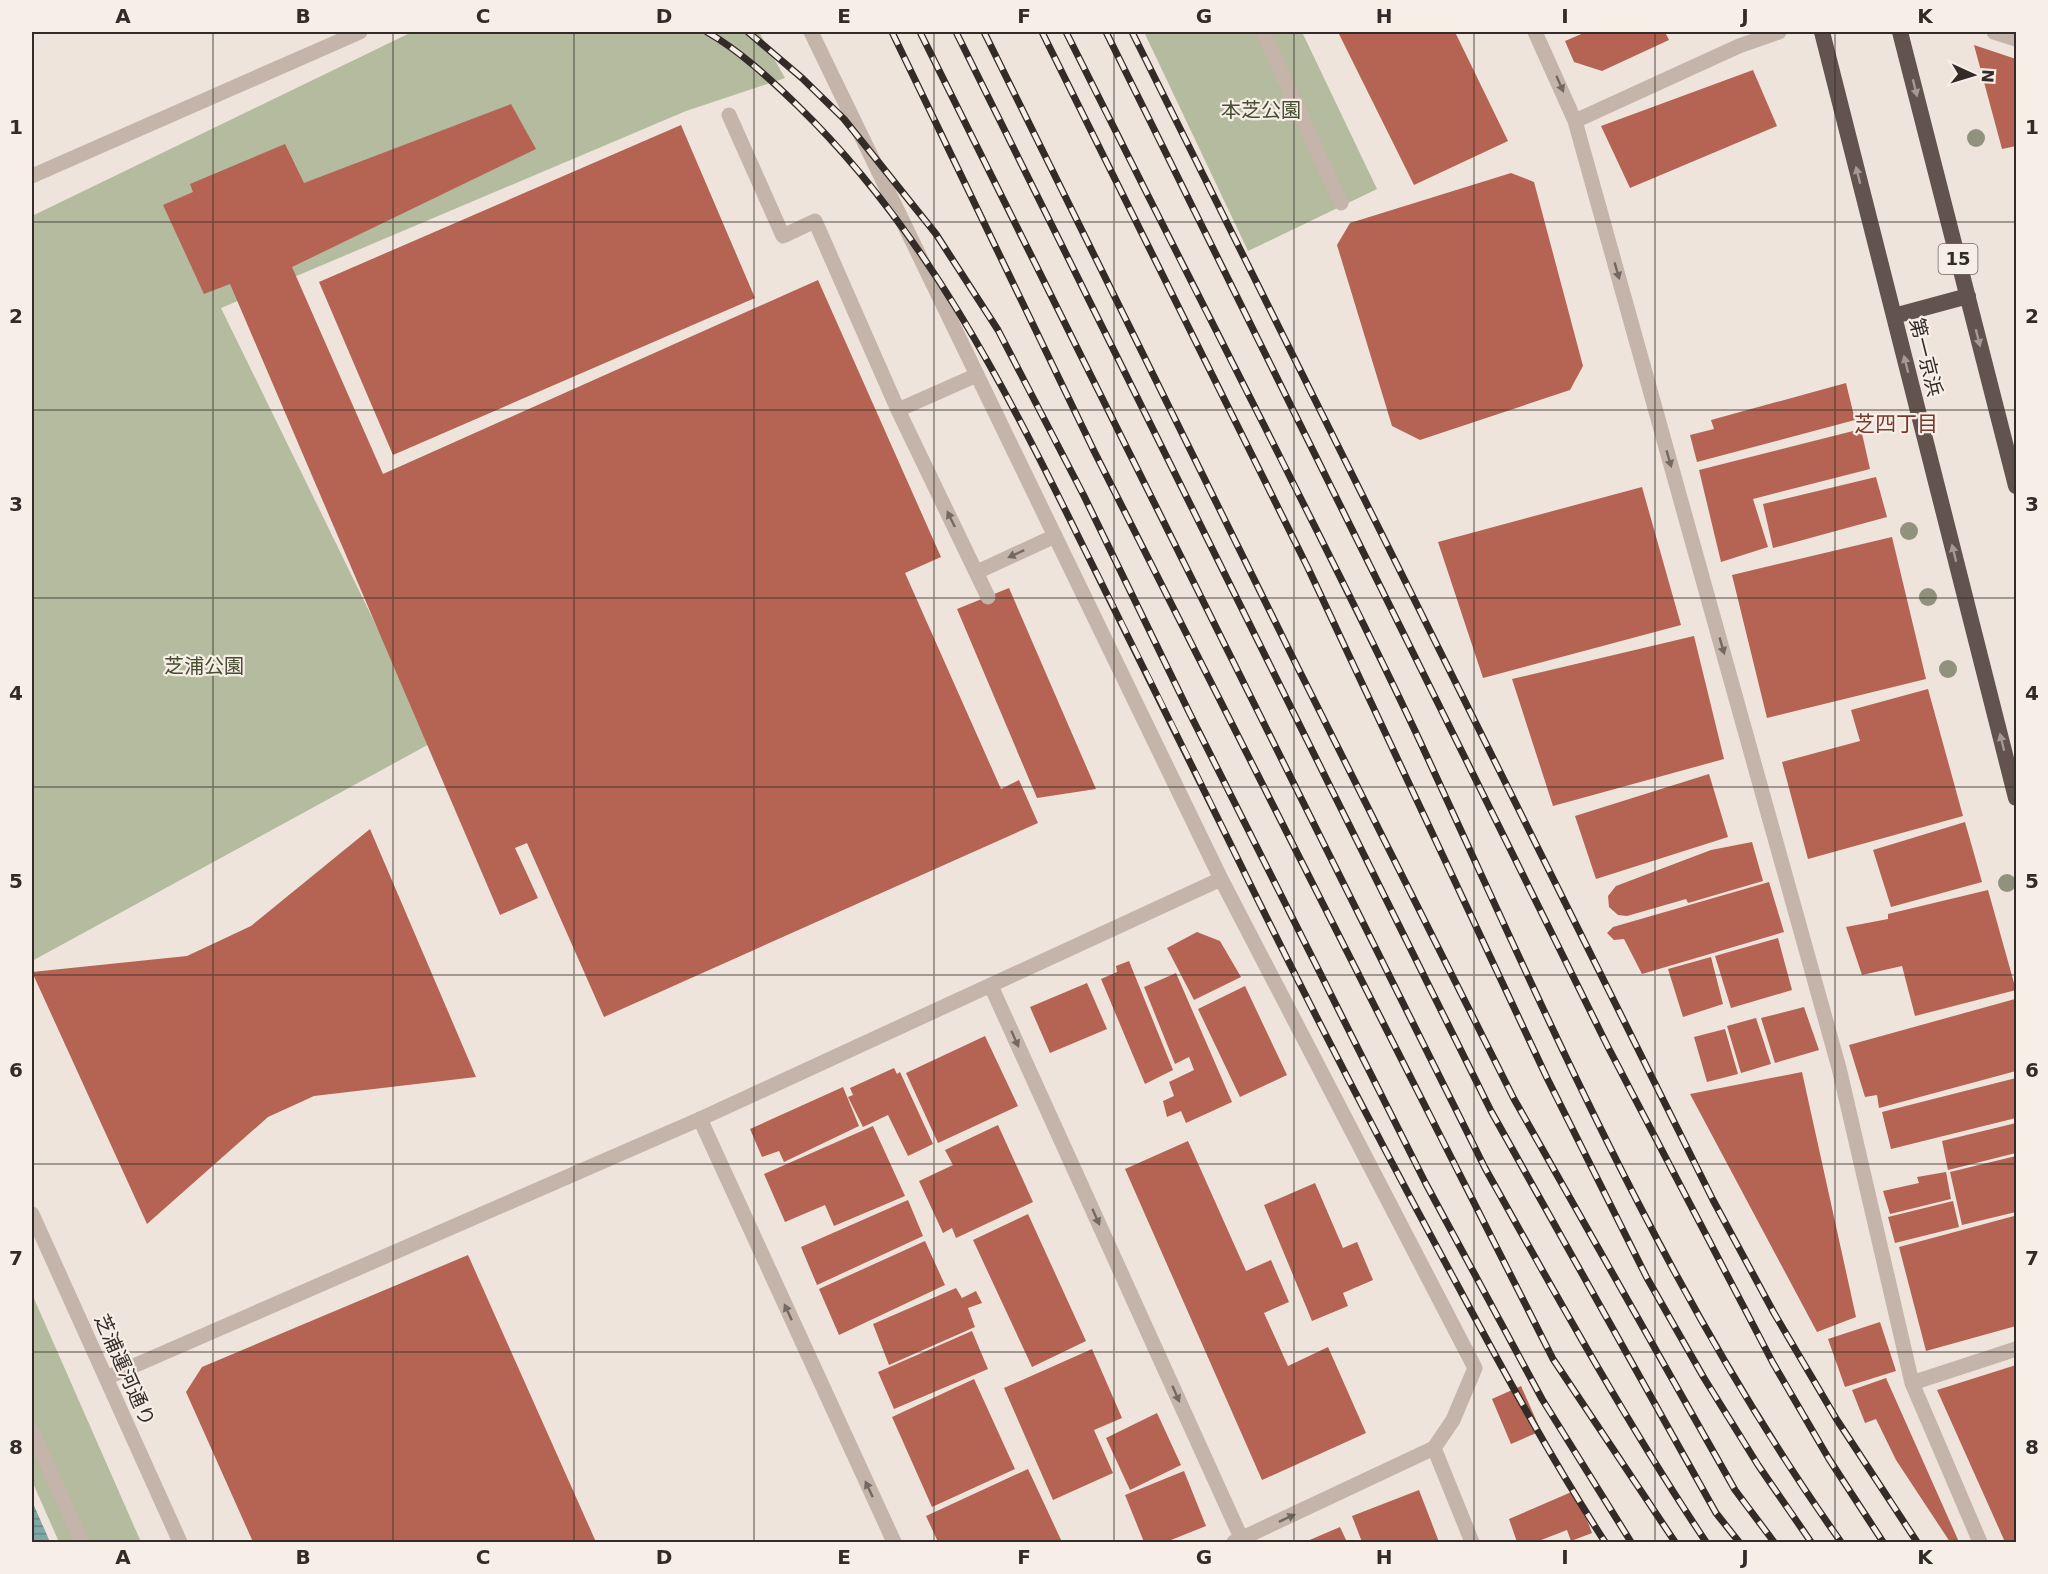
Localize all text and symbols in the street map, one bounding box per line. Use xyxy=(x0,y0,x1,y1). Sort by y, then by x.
text: A xyxy=(115,4,131,28)
text: B xyxy=(295,4,311,28)
text: C xyxy=(476,4,490,28)
text: D xyxy=(656,4,672,28)
text: E xyxy=(837,4,851,28)
text: F xyxy=(1017,4,1031,28)
text: G xyxy=(1196,4,1212,28)
text: H xyxy=(1376,4,1392,28)
text: I xyxy=(1561,4,1569,28)
text: J xyxy=(1739,4,1749,28)
text: K xyxy=(1917,4,1934,28)
north arrow xyxy=(1943,45,2003,105)
text: N xyxy=(1978,69,1997,83)
one-way arrow xyxy=(1555,76,1565,94)
one-way arrow xyxy=(1910,79,1920,97)
park label: 本芝公園 xyxy=(1221,98,1301,122)
text: 1 xyxy=(9,115,23,139)
text: 1 xyxy=(2025,115,2039,139)
one-way arrow xyxy=(1853,165,1862,183)
road number: 15 xyxy=(1938,244,1978,274)
one-way arrow xyxy=(1613,262,1622,280)
text: 2 xyxy=(9,304,23,328)
text: 2 xyxy=(2025,304,2039,328)
street label: 第一京浜 xyxy=(1905,315,1947,399)
one-way arrow xyxy=(1974,329,1984,347)
one-way arrow xyxy=(1900,355,1910,373)
district label: 芝四丁目 xyxy=(1854,412,1938,436)
one-way arrow xyxy=(1665,450,1674,468)
text: 3 xyxy=(9,492,23,516)
text: 3 xyxy=(2025,492,2039,516)
one-way arrow xyxy=(947,511,956,528)
one-way arrow xyxy=(1949,543,1959,562)
one-way arrow xyxy=(1007,549,1024,558)
one-way arrow xyxy=(1717,637,1727,656)
park label: 芝浦公園 xyxy=(164,654,244,678)
text: 4 xyxy=(9,681,23,705)
text: 4 xyxy=(2025,681,2039,705)
one-way arrow xyxy=(1997,732,2007,751)
text: 5 xyxy=(9,869,23,893)
text: 5 xyxy=(2025,869,2039,893)
one-way arrow xyxy=(1011,1031,1020,1048)
text: 6 xyxy=(9,1058,23,1082)
text: 6 xyxy=(2025,1058,2039,1082)
one-way arrow xyxy=(1091,1208,1100,1225)
text: 7 xyxy=(9,1246,23,1270)
text: 7 xyxy=(2025,1246,2039,1270)
one-way arrow xyxy=(783,1303,793,1321)
street label: 芝浦運河通り xyxy=(90,1310,160,1430)
one-way arrow xyxy=(1171,1386,1181,1404)
text: 8 xyxy=(9,1435,23,1459)
text: 8 xyxy=(2025,1435,2039,1459)
one-way arrow xyxy=(865,1481,874,1498)
one-way arrow xyxy=(1279,1513,1296,1522)
text: A xyxy=(115,1545,131,1569)
text: B xyxy=(295,1545,311,1569)
text: C xyxy=(476,1545,490,1569)
text: D xyxy=(656,1545,672,1569)
text: E xyxy=(837,1545,851,1569)
text: F xyxy=(1017,1545,1031,1569)
text: G xyxy=(1196,1545,1212,1569)
text: H xyxy=(1376,1545,1392,1569)
text: I xyxy=(1561,1545,1569,1569)
text: J xyxy=(1739,1545,1749,1569)
text: K xyxy=(1917,1545,1934,1569)

